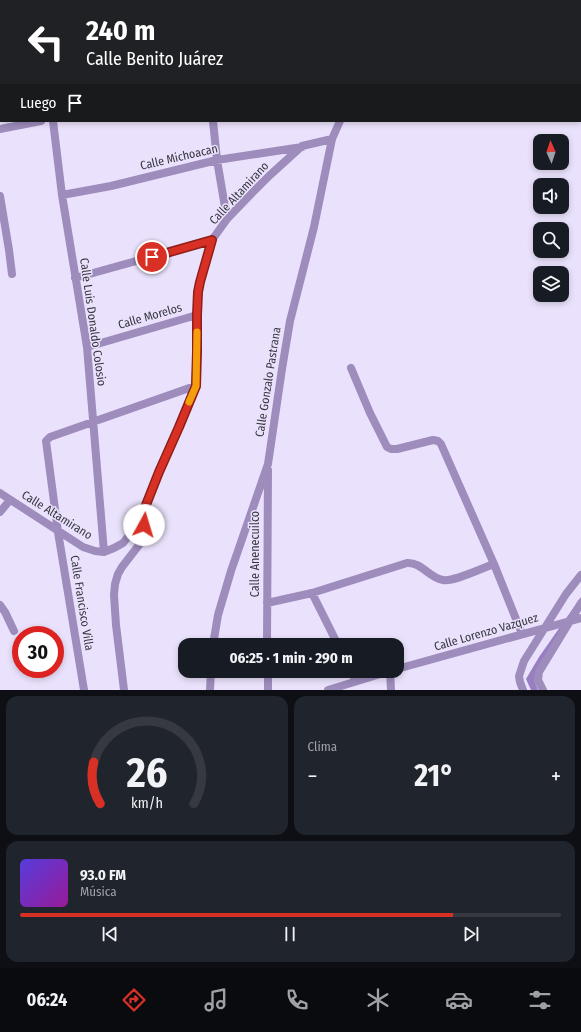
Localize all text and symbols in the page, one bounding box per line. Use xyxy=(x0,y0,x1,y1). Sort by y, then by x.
text: 240 m xyxy=(86,14,155,47)
icon: left xyxy=(20,16,72,68)
text: Calle Benito Juárez xyxy=(86,48,223,70)
icon: arrive xyxy=(64,92,86,114)
text: Luego xyxy=(20,94,56,112)
north arrow xyxy=(533,134,569,170)
map controls xyxy=(533,134,569,302)
street label: Calle Michoacan xyxy=(139,141,219,173)
street label: Calle Altamirano xyxy=(206,159,272,227)
button: sound xyxy=(533,178,569,214)
button: search xyxy=(533,222,569,258)
pin xyxy=(135,240,169,274)
icon: arrive xyxy=(141,246,163,268)
street label: Calle Luis Donaldo Colosio xyxy=(77,257,109,387)
button: layers xyxy=(533,266,569,302)
street label: Calle Morelos xyxy=(116,300,184,332)
street label: Calle Gonzalo Pastrana xyxy=(252,326,284,438)
street label: Calle Altamirano xyxy=(19,488,95,542)
position arrow xyxy=(123,504,165,546)
street label: Calle Anenecuilco xyxy=(248,511,262,597)
street label: Calle Francisco Villa xyxy=(68,554,96,652)
street label: Calle Lorenzo Vazquez xyxy=(432,610,540,654)
speed limit sign: 30 xyxy=(12,626,64,678)
text: 06:25 · 1 min · 290 m xyxy=(229,649,353,667)
text: Clima xyxy=(308,739,337,754)
text: 26 xyxy=(125,747,167,797)
text: 21° xyxy=(414,758,454,794)
text: − xyxy=(308,763,317,790)
text: + xyxy=(551,763,561,790)
text: km/h xyxy=(131,794,163,811)
text: 93.0 FM xyxy=(80,866,126,884)
text: Música xyxy=(80,884,117,899)
icon: previous xyxy=(99,923,121,945)
icon: pause xyxy=(279,923,301,945)
icon: next xyxy=(460,923,482,945)
icon: directions xyxy=(120,986,148,1014)
icon: music xyxy=(202,986,230,1014)
icon: phone xyxy=(283,986,311,1014)
icon: climate xyxy=(364,986,392,1014)
icon: car xyxy=(445,986,473,1014)
icon: filters xyxy=(526,986,554,1014)
text: 06:24 xyxy=(27,989,67,1011)

